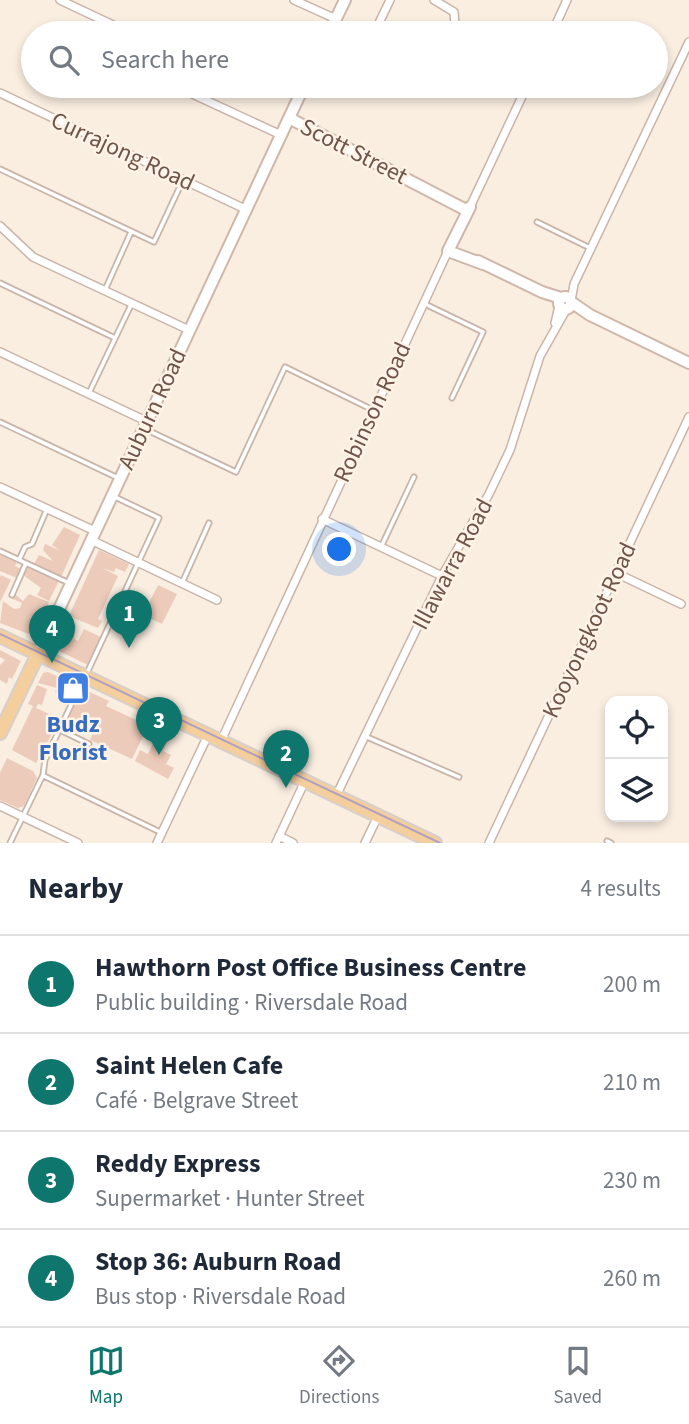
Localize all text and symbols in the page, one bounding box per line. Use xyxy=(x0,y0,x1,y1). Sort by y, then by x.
search box xyxy=(21,21,668,98)
icon: search xyxy=(45,41,83,79)
text: Search here xyxy=(101,41,229,78)
street label: Currajong Road xyxy=(45,103,201,200)
street label: Scott Street xyxy=(294,109,414,193)
street label: Robinson Road xyxy=(325,336,420,488)
street label: Auburn Road xyxy=(109,343,196,476)
street label: Illawarra Road xyxy=(403,492,502,636)
your location xyxy=(322,532,356,566)
street label: Kooyongkoot Road xyxy=(533,537,646,724)
pin: 1 xyxy=(106,590,152,648)
pin: 4 xyxy=(29,605,75,663)
shop icon: Budz Florist xyxy=(54,669,92,707)
map controls xyxy=(605,696,668,822)
button: locate xyxy=(605,696,668,759)
pin: 3 xyxy=(136,697,182,755)
place label: Budz Florist xyxy=(39,707,107,770)
pin: 2 xyxy=(263,730,309,788)
button: layers xyxy=(605,759,668,822)
text: Nearby xyxy=(28,867,123,910)
text: 4 results xyxy=(581,872,661,905)
text: Hawthorn Post Office Business Centre xyxy=(95,949,526,986)
text: 1 xyxy=(45,968,57,1001)
text: 200 m xyxy=(603,968,661,1001)
text: Public building · Riversdale Road xyxy=(95,986,408,1019)
text: Saint Helen Cafe xyxy=(95,1047,283,1084)
text: 2 xyxy=(45,1066,57,1099)
text: 210 m xyxy=(603,1066,661,1099)
text: Café · Belgrave Street xyxy=(95,1084,298,1117)
text: Reddy Express xyxy=(95,1145,261,1182)
text: 3 xyxy=(45,1164,57,1197)
text: 230 m xyxy=(603,1164,661,1197)
text: Supermarket · Hunter Street xyxy=(95,1182,365,1215)
text: Stop 36: Auburn Road xyxy=(95,1243,341,1280)
text: 4 xyxy=(45,1262,57,1295)
text: 260 m xyxy=(603,1262,661,1295)
text: Bus stop · Riversdale Road xyxy=(95,1280,346,1313)
tab: Map xyxy=(87,1342,125,1411)
tab: Directions xyxy=(299,1342,379,1411)
tab: Saved xyxy=(553,1342,602,1411)

